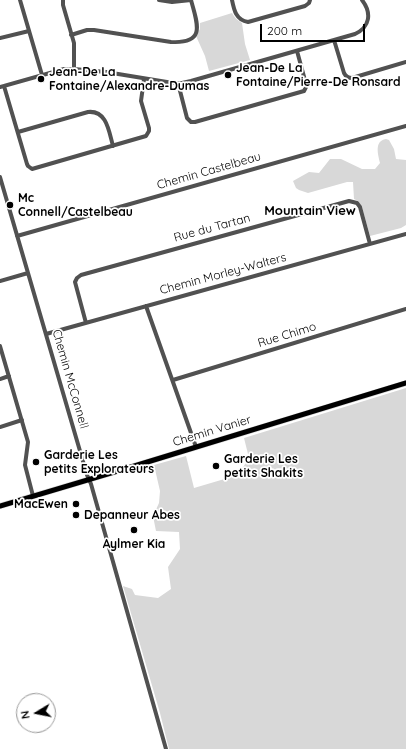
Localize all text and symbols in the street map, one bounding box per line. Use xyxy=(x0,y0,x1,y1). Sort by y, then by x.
scale bar xyxy=(262,16,367,42)
text: 200 m xyxy=(267,23,302,38)
place label: Jean-De La Fontaine/Pierre-De Ronsard xyxy=(236,61,400,89)
place label: Jean-De La Fontaine/Alexandre-Dumas xyxy=(49,65,209,93)
marker: Jean-De La Fontaine/Pierre-De Ronsard xyxy=(223,70,233,80)
marker: Jean-De La Fontaine/Alexandre-Dumas xyxy=(36,74,46,84)
street label: Chemin Castelbeau xyxy=(155,149,263,193)
place label: Mc Connell/Castelbeau xyxy=(18,191,133,219)
marker: Mc Connell/Castelbeau xyxy=(5,200,15,210)
district label: Mountain View xyxy=(264,203,356,219)
street label: Rue du Tartan xyxy=(172,211,252,245)
street label: Chemin Morley-Walters xyxy=(158,250,288,298)
street label: Rue Chimo xyxy=(256,319,318,351)
street label: Chemin McConnell xyxy=(49,328,91,430)
street label: Chemin Vanier xyxy=(171,412,253,450)
place label: Garderie Les petits Explorateurs xyxy=(44,448,154,476)
place label: Garderie Les petits Shakits xyxy=(224,452,303,480)
marker: Garderie Les petits Explorateurs xyxy=(31,457,41,467)
marker: Garderie Les petits Shakits xyxy=(211,461,221,471)
place label: MacEwen xyxy=(14,497,68,511)
marker: MacEwen xyxy=(71,499,81,509)
place label: Depanneur Abes xyxy=(84,508,180,522)
marker: Depanneur Abes xyxy=(71,510,81,520)
marker: Aylmer Kia xyxy=(129,525,139,535)
place label: Aylmer Kia xyxy=(103,537,165,551)
north arrow xyxy=(16,693,56,733)
text: N xyxy=(18,710,33,720)

